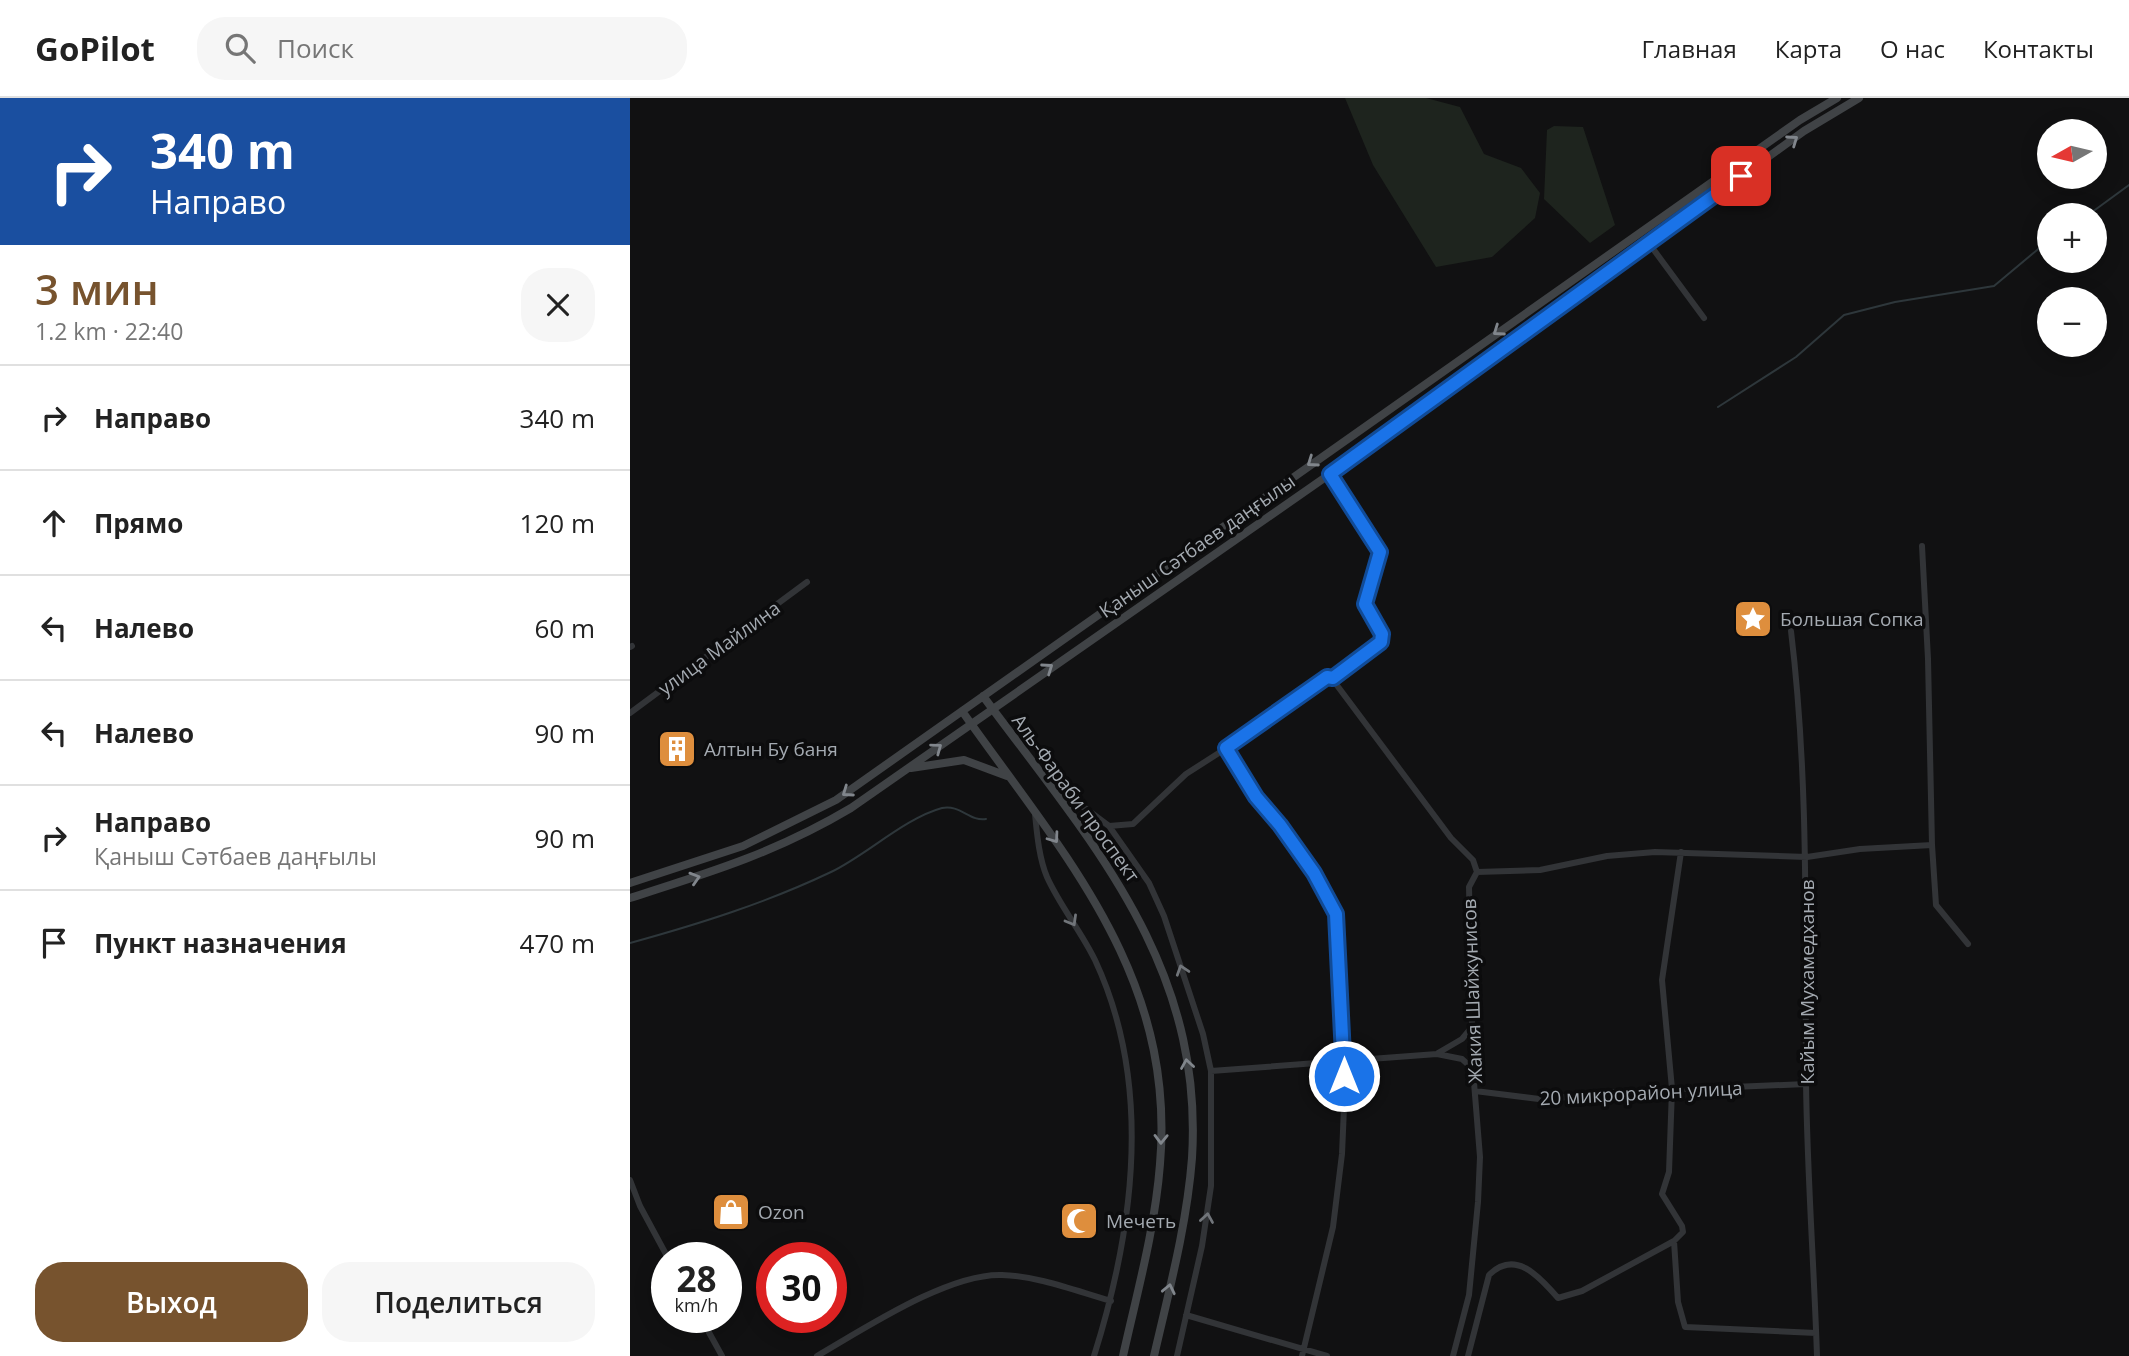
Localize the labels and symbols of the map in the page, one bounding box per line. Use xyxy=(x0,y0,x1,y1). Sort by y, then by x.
north arrow xyxy=(2037,119,2107,189)
one-way arrow xyxy=(1785,136,1798,148)
pin xyxy=(1711,146,1771,206)
one-way arrow xyxy=(1493,323,1506,335)
one-way arrow xyxy=(1307,454,1320,466)
street label: Қаныш Сәтбаев даңғылы xyxy=(1094,468,1300,624)
street label: улица Майлина xyxy=(653,595,785,701)
place icon: Большая Сопка xyxy=(1732,598,1774,640)
place label: Большая Сопка xyxy=(1780,606,1924,632)
one-way arrow xyxy=(1040,664,1053,676)
street label: Аль-Фараби проспект xyxy=(1006,709,1146,887)
building icon: Алтын Бу баня xyxy=(656,728,698,770)
place label: Алтын Бу баня xyxy=(704,736,838,762)
one-way arrow xyxy=(929,743,942,756)
one-way arrow xyxy=(842,784,855,796)
one-way arrow xyxy=(1045,830,1058,843)
one-way arrow xyxy=(689,871,701,886)
street label: Кайым Мухамедханов xyxy=(1794,879,1820,1085)
street label: Жакия Шайжунисов xyxy=(1456,898,1488,1084)
one-way arrow xyxy=(1064,913,1077,926)
one-way arrow xyxy=(1176,965,1190,977)
position arrow xyxy=(1307,1039,1381,1113)
one-way arrow xyxy=(1180,1058,1195,1070)
street label: 20 микрорайон улица xyxy=(1539,1075,1743,1111)
one-way arrow xyxy=(1153,1133,1168,1144)
shop icon: Ozon xyxy=(710,1191,752,1233)
place label: Ozon xyxy=(758,1199,805,1225)
mosque icon: Мечеть xyxy=(1058,1200,1100,1242)
place label: Мечеть xyxy=(1106,1208,1176,1234)
one-way arrow xyxy=(1199,1212,1214,1223)
speed limit sign: 30 xyxy=(756,1242,847,1333)
one-way arrow xyxy=(1160,1283,1175,1295)

